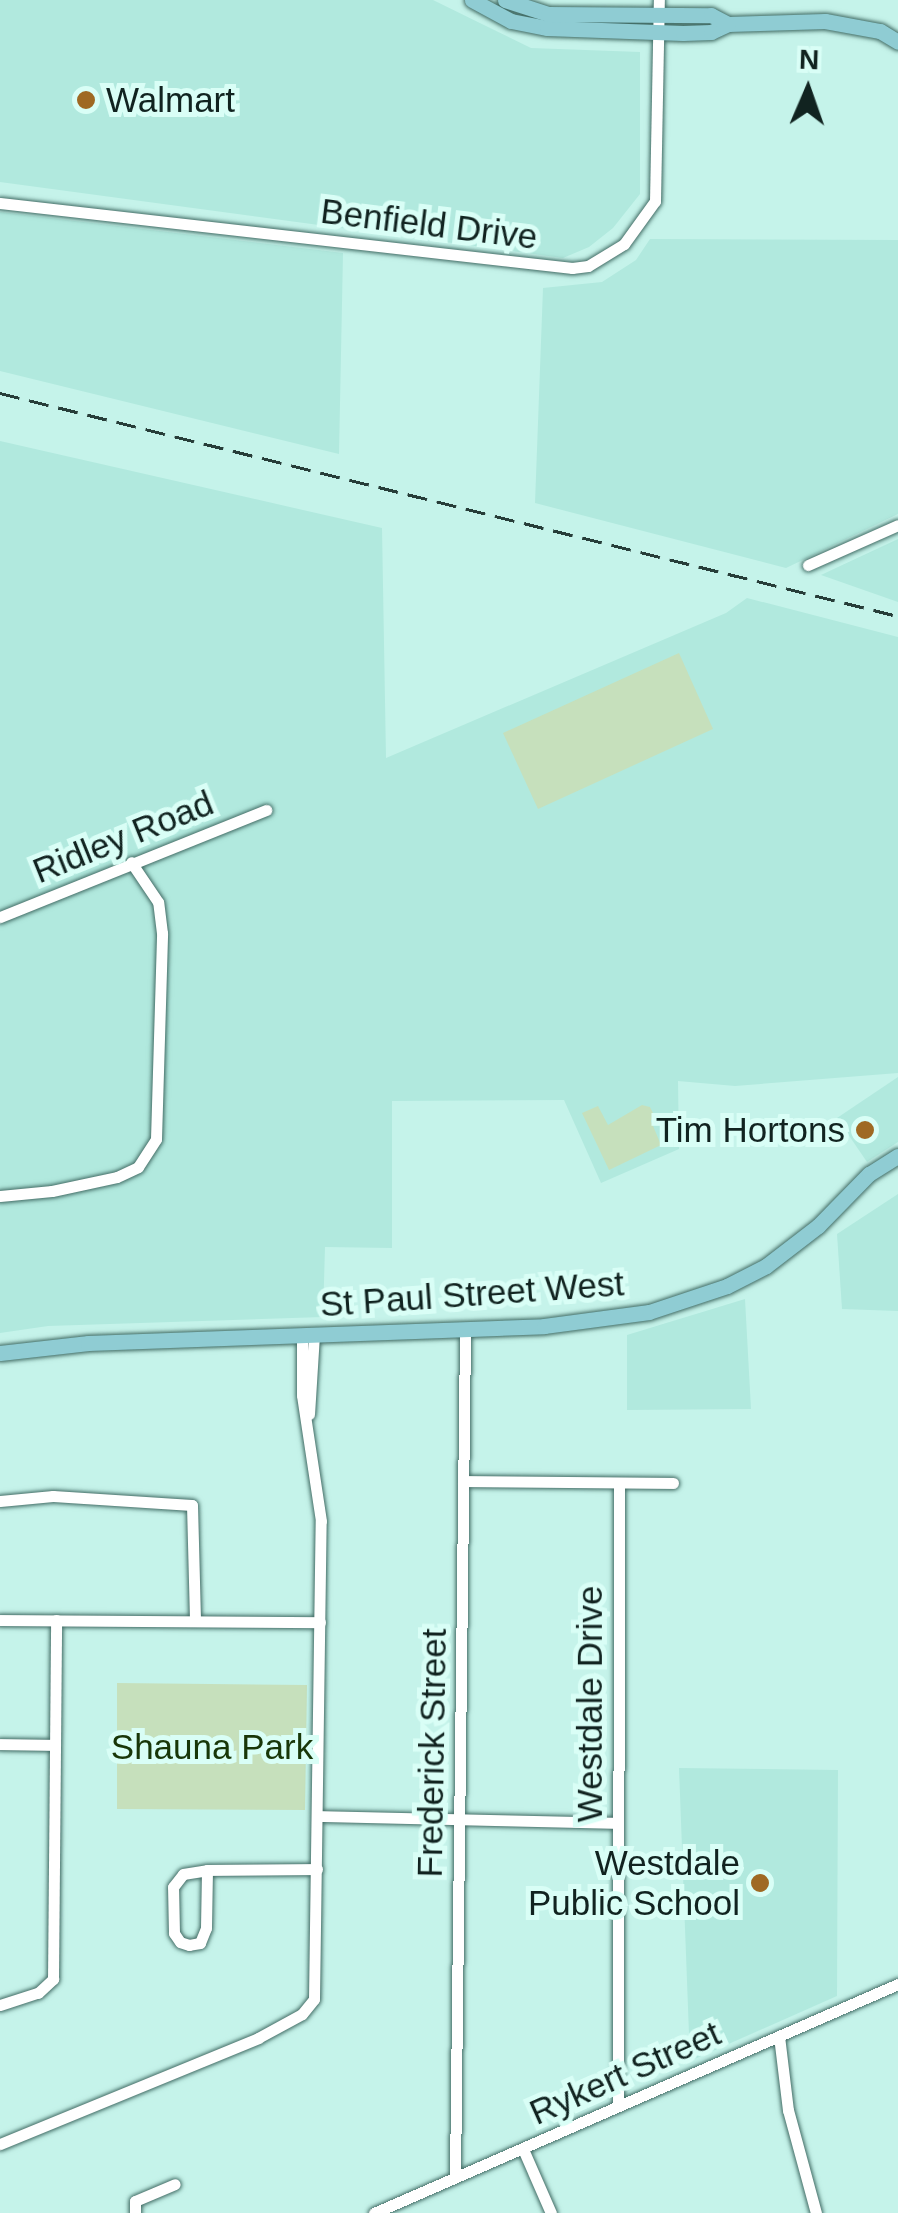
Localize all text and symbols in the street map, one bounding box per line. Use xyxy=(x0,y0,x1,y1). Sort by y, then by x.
north arrow xyxy=(758,40,858,140)
text: N xyxy=(798,44,820,75)
place label: Walmart xyxy=(106,79,235,121)
marker: Walmart xyxy=(75,89,97,111)
street label: Benfield Drive xyxy=(318,190,540,258)
street label: Ridley Road xyxy=(27,782,219,892)
place label: Tim Hortons xyxy=(656,1109,845,1151)
marker: Tim Hortons xyxy=(854,1119,876,1141)
street label: St Paul Street West xyxy=(319,1262,625,1326)
street label: Westdale Drive xyxy=(569,1586,611,1822)
street label: Frederick Street xyxy=(409,1628,455,1878)
park label: Shauna Park xyxy=(111,1726,313,1768)
place label: Westdale Public School xyxy=(528,1842,740,1924)
marker: Westdale Public School xyxy=(749,1872,771,1894)
street label: Rykert Street xyxy=(523,2012,727,2134)

